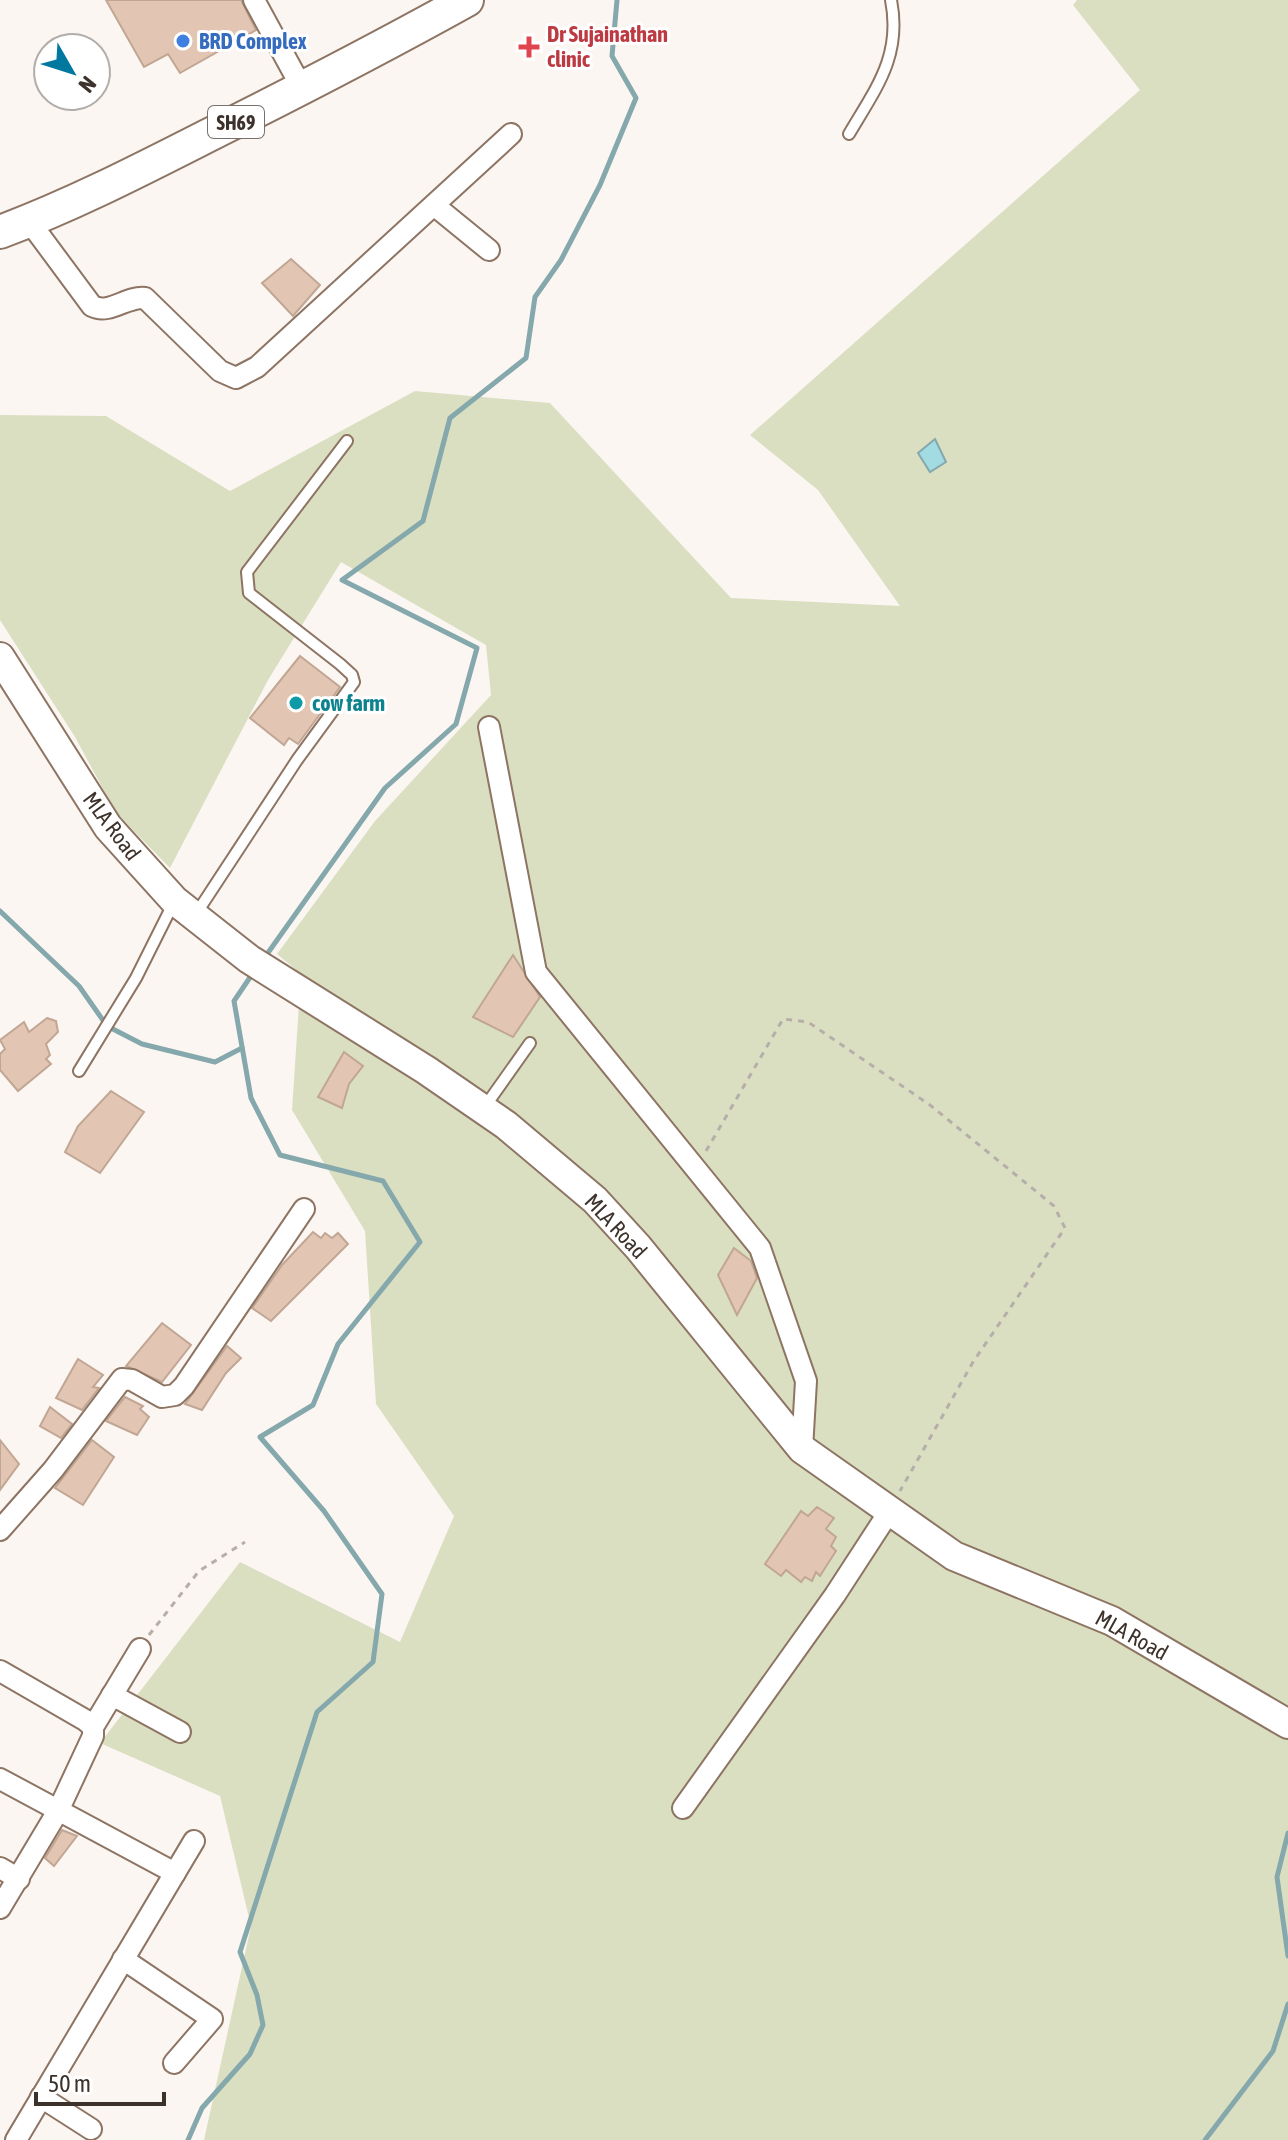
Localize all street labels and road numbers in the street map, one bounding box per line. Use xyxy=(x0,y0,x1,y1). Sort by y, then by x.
road number: SH69 xyxy=(208,106,264,138)
street label: MLA Road xyxy=(78,787,146,865)
street label: MLA Road xyxy=(580,1188,652,1264)
street label: MLA Road xyxy=(1091,1604,1173,1666)

